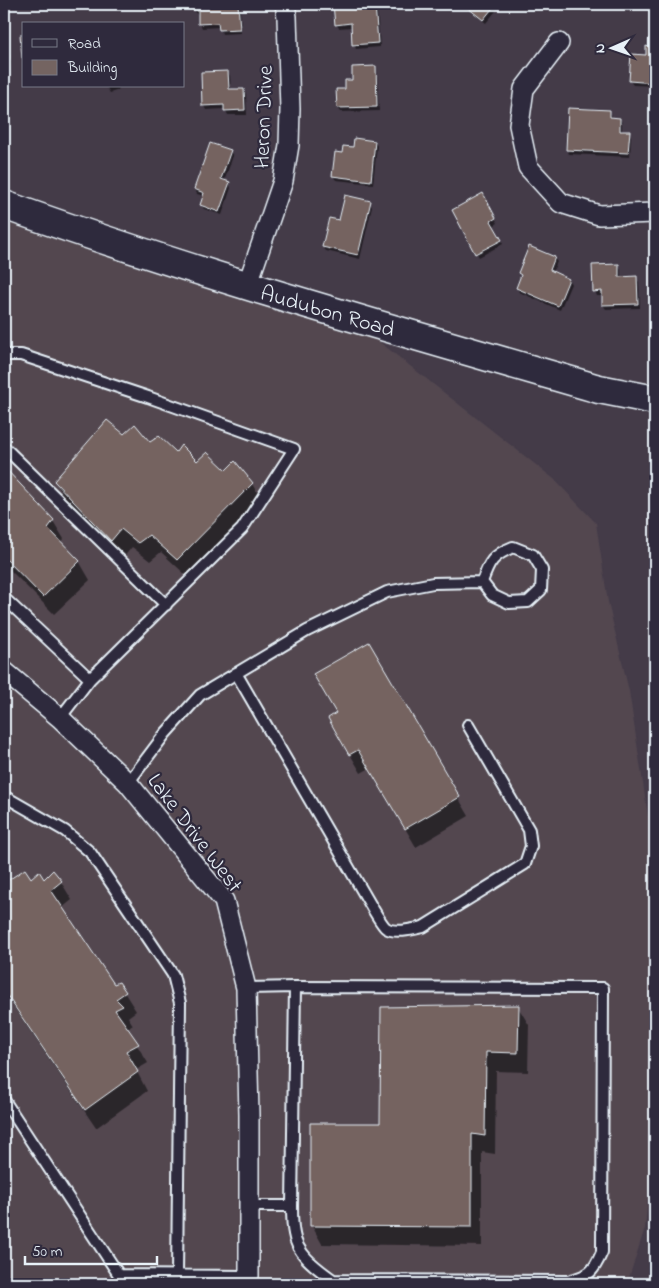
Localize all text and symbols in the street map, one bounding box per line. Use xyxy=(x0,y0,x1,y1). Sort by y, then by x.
legend xyxy=(22,22,185,88)
north arrow xyxy=(586,22,636,72)
text: Road xyxy=(68,33,101,55)
text: N xyxy=(590,43,611,53)
text: Building xyxy=(67,57,117,80)
street label: Heron Drive xyxy=(247,65,283,169)
street label: Audubon Road xyxy=(256,278,398,347)
street label: Lake Drive West xyxy=(138,767,249,901)
scale bar xyxy=(25,1233,158,1265)
text: 50 m xyxy=(32,1241,63,1263)

